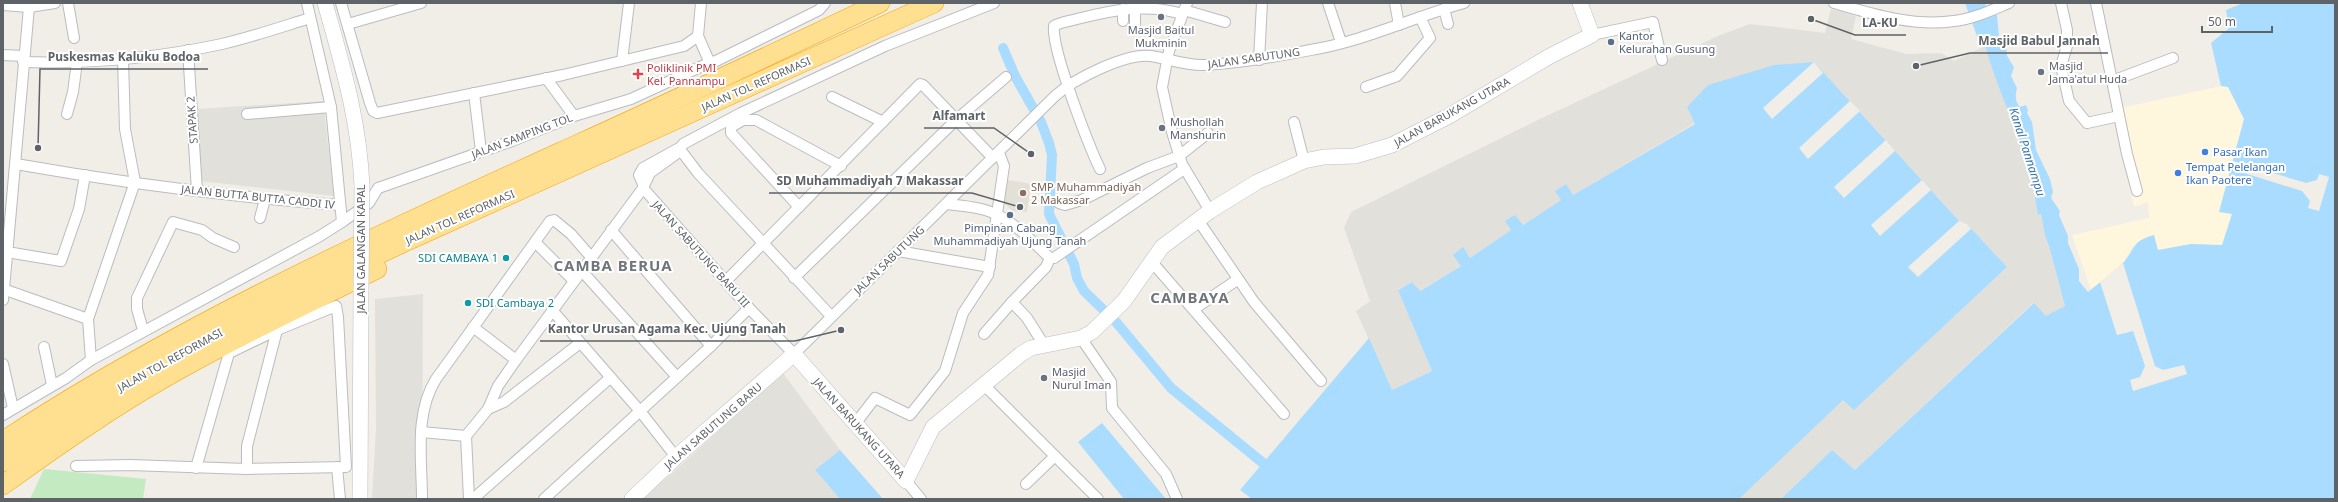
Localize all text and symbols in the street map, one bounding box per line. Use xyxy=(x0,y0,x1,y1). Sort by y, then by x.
scale bar xyxy=(2202,8,2272,34)
callout: LA-KU xyxy=(1855,11,1906,35)
marker: Masjid Baitul Mukminin xyxy=(1156,12,1166,22)
text: 50 m xyxy=(2208,13,2236,30)
text: LA-KU xyxy=(1862,14,1898,31)
place label: Masjid Baitul Mukminin xyxy=(1128,22,1194,50)
place label: Kantor Kelurahan Gusung xyxy=(1619,28,1715,56)
callout: Masjid Babul Jannah xyxy=(1970,29,2108,53)
text: Masjid Babul Jannah xyxy=(1978,32,2100,49)
marker: Kantor Kelurahan Gusung xyxy=(1606,37,1616,47)
street label: JALAN SABUTUNG xyxy=(1206,44,1301,72)
callout: Puskesmas Kaluku Bodoa xyxy=(40,45,208,69)
text: Puskesmas Kaluku Bodoa xyxy=(48,48,200,65)
street label: JALAN TOL REFORMASI xyxy=(698,53,813,115)
place label: Masjid Jama'atul Huda xyxy=(2048,58,2127,86)
place label: Poliklinik PMI Kel. Pannampu xyxy=(647,60,725,88)
marker: Masjid Jama'atul Huda xyxy=(2036,67,2046,77)
marker: Poliklinik PMI Kel. Pannampu xyxy=(632,68,644,80)
street label: JALAN BARUKANG UTARA xyxy=(1390,73,1513,150)
street label: STAPAK 2 xyxy=(182,96,201,144)
callout: Alfamart xyxy=(924,104,994,128)
water label: Kanal Pannampu xyxy=(2005,105,2050,198)
text: Alfamart xyxy=(932,107,986,124)
street label: JALAN SAMPING TOL xyxy=(468,109,575,162)
place label: Mushollah Manshurin xyxy=(1170,114,1226,142)
marker: Mushollah Manshurin xyxy=(1157,123,1167,133)
place label: Pasar Ikan xyxy=(2213,144,2267,159)
marker: Pasar Ikan xyxy=(2200,147,2210,157)
place label: Tempat Pelelangan Ikan Paotere xyxy=(2186,159,2285,187)
marker: Tempat Pelelangan Ikan Paotere xyxy=(2173,168,2183,178)
callout: SD Muhammadiyah 7 Makassar xyxy=(769,169,972,193)
text: SD Muhammadiyah 7 Makassar xyxy=(776,172,964,189)
place label: SMP Muhammadiyah 2 Makassar xyxy=(1031,179,1141,207)
street label: JALAN BUTTA BUTTA CADDI IV xyxy=(179,181,336,212)
street label: JALAN GALANGAN KAPAL xyxy=(353,184,368,315)
street label: JALAN TOL REFORMASI xyxy=(402,186,517,248)
marker: SMP Muhammadiyah 2 Makassar xyxy=(1018,188,1028,198)
street label: JALAN SABUTUNG BARU III xyxy=(649,196,754,310)
marker: Pimpinan Cabang Muhammadiyah Ujung Tanah xyxy=(1005,210,1015,220)
place label: Pimpinan Cabang Muhammadiyah Ujung Tanah xyxy=(934,220,1086,248)
street label: JALAN SABUTUNG xyxy=(849,222,927,298)
place label: SDI CAMBAYA 1 xyxy=(418,250,498,265)
marker: SDI CAMBAYA 1 xyxy=(501,253,511,263)
district label: CAMBA BERUA xyxy=(553,255,673,275)
district label: CAMBAYA xyxy=(1150,287,1230,307)
place label: SDI Cambaya 2 xyxy=(476,295,554,310)
marker: SDI Cambaya 2 xyxy=(463,298,473,308)
callout: Kantor Urusan Agama Kec. Ujung Tanah xyxy=(540,317,795,341)
text: Kantor Urusan Agama Kec. Ujung Tanah xyxy=(548,320,786,337)
street label: JALAN TOL REFORMASI xyxy=(114,324,225,395)
place label: Masjid Nurul Iman xyxy=(1052,364,1111,392)
street label: JALAN BARUKANG UTARA xyxy=(809,373,909,482)
marker: Masjid Nurul Iman xyxy=(1039,373,1049,383)
street label: JALAN SABUTUNG BARU xyxy=(660,379,765,473)

